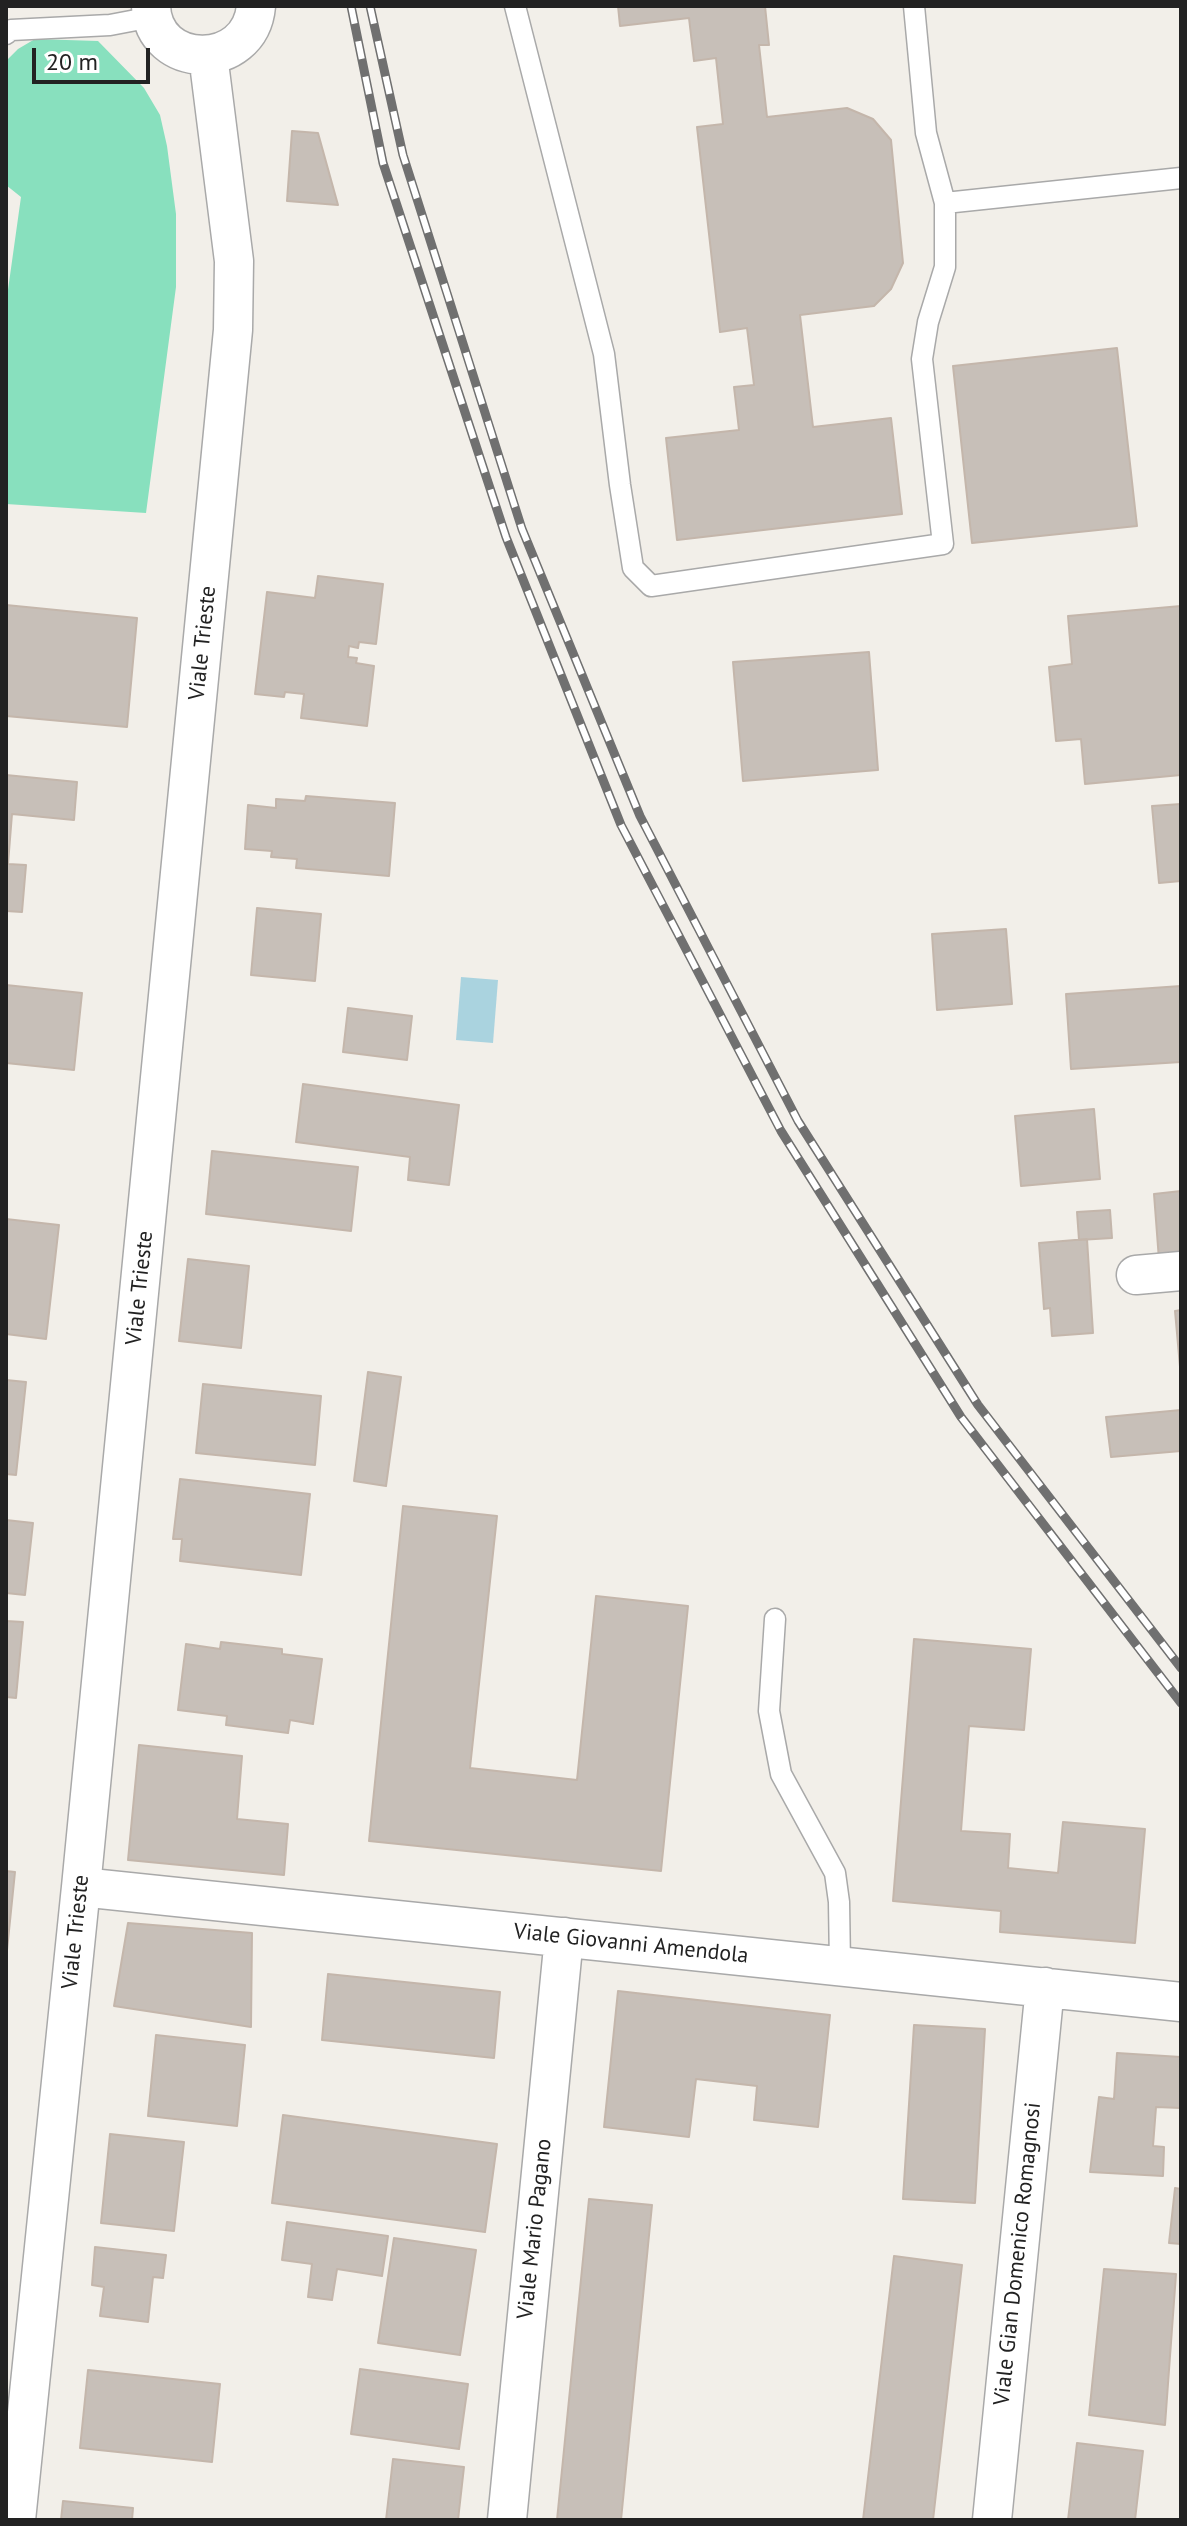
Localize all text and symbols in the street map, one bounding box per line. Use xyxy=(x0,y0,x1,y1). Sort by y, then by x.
scale bar xyxy=(36,32,154,82)
text: 20 m xyxy=(46,46,98,77)
street label: Viale Trieste xyxy=(184,584,222,702)
street label: Viale Trieste xyxy=(121,1229,159,1347)
street label: Viale Trieste xyxy=(57,1873,95,1991)
street label: Viale Giovanni Amendola xyxy=(512,1919,750,1969)
street label: Viale Gian Domenico Romagnosi xyxy=(989,2101,1047,2407)
street label: Viale Mario Pagano xyxy=(512,2138,558,2320)

